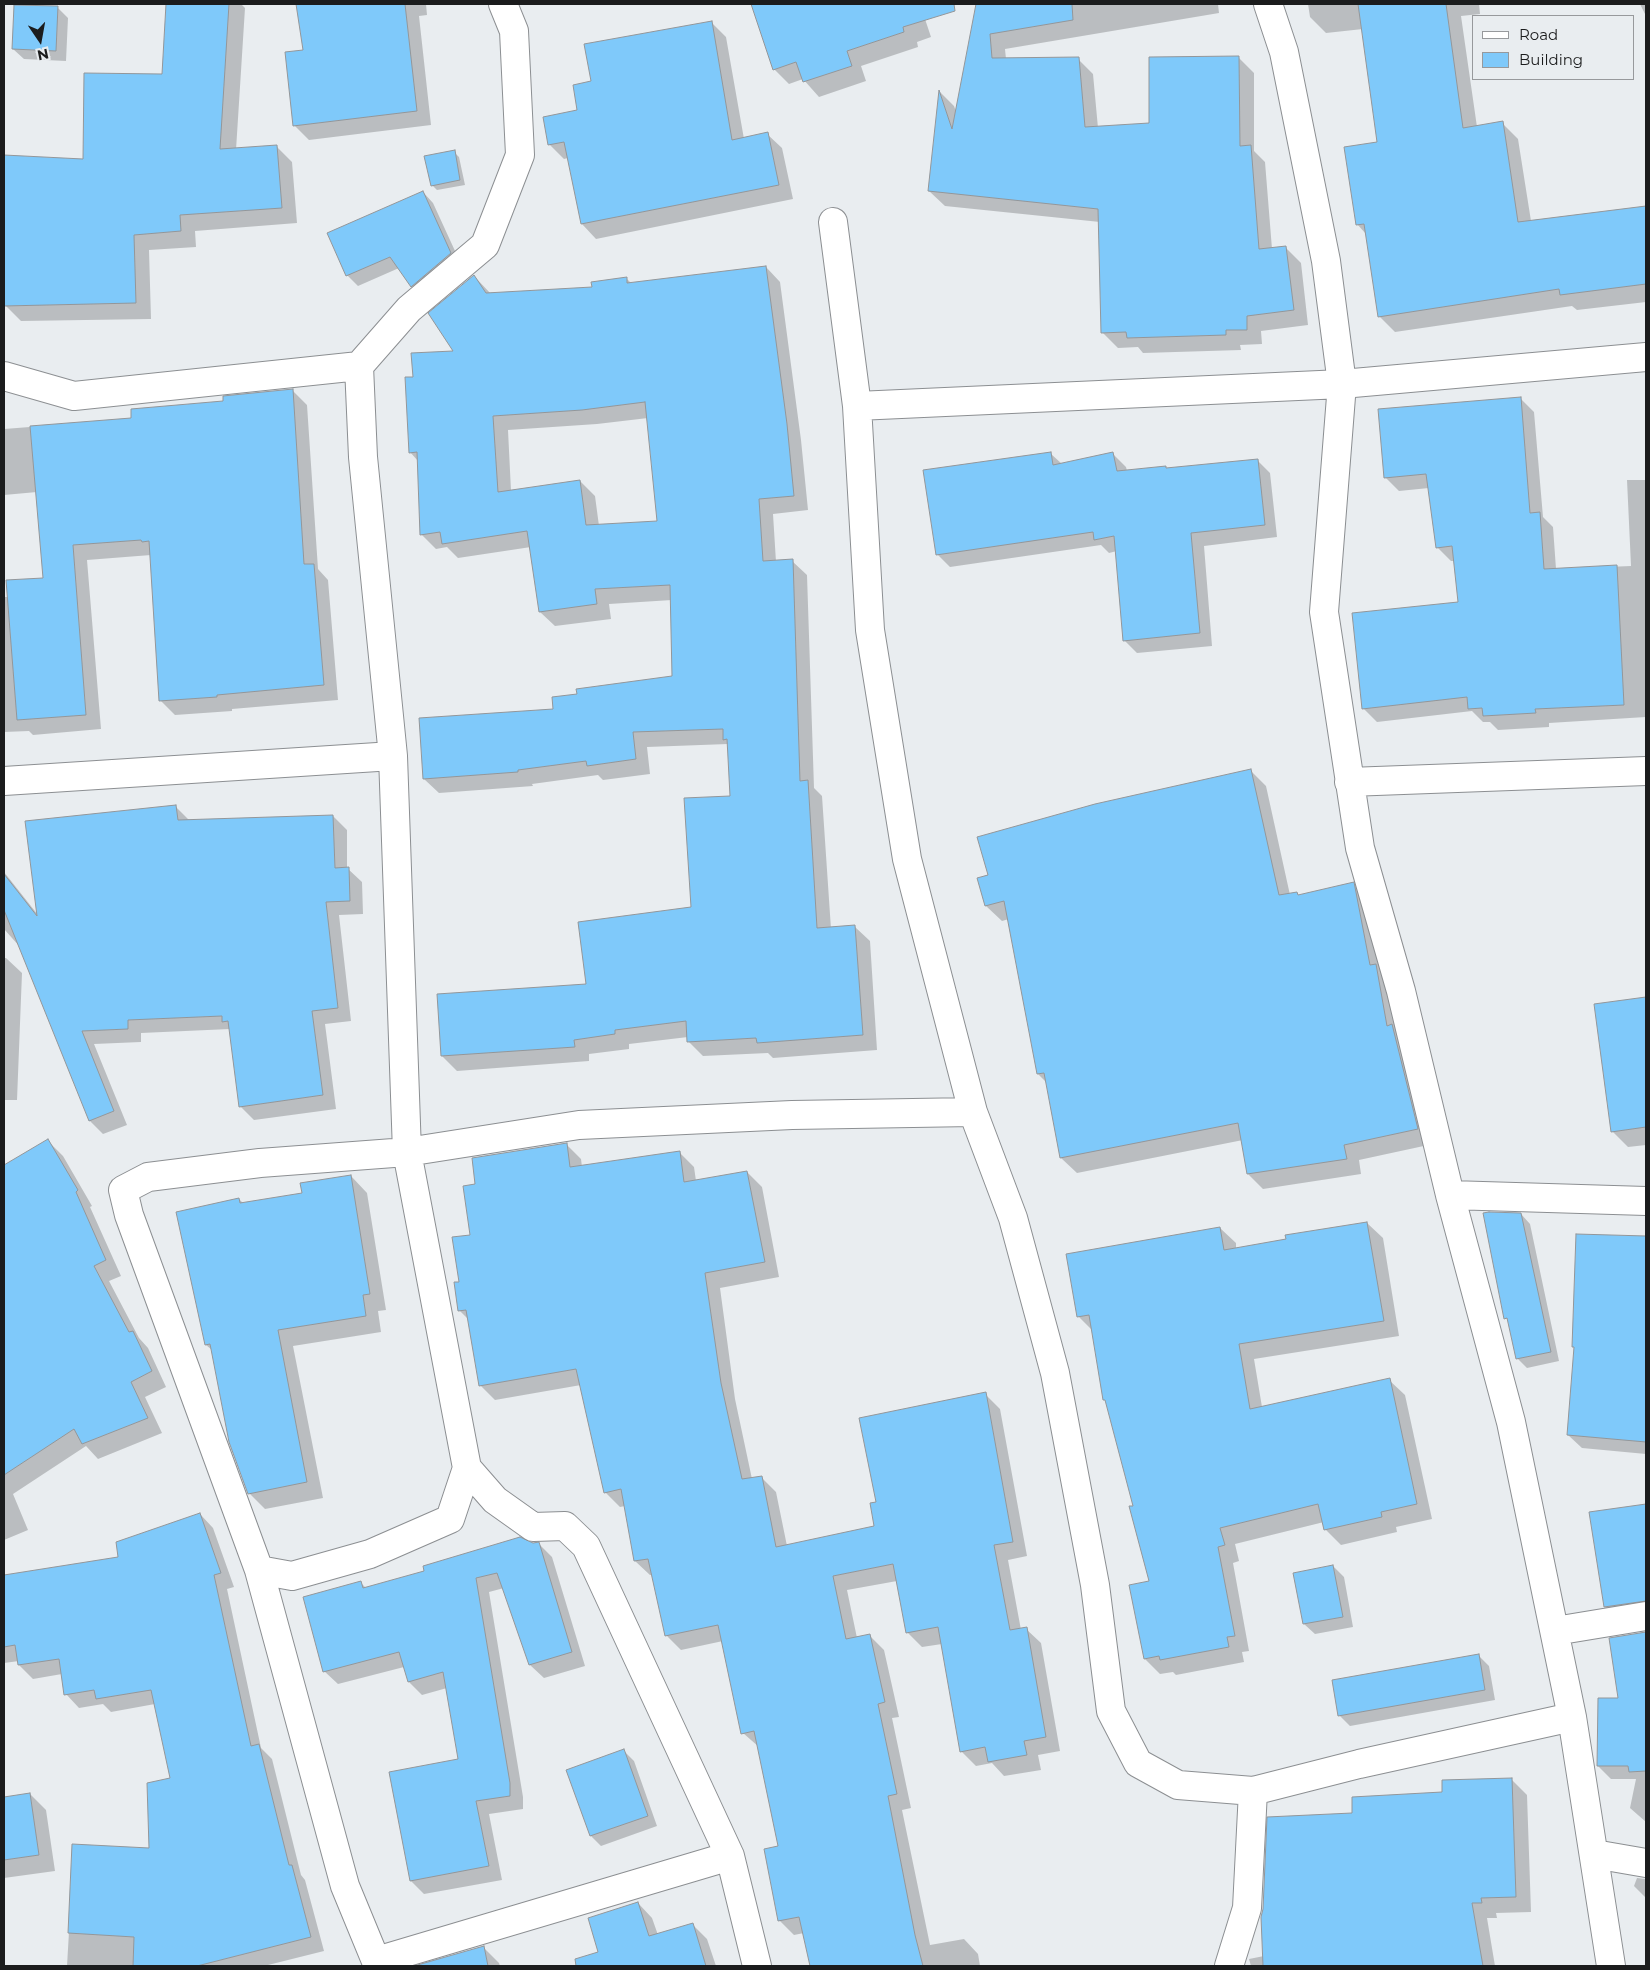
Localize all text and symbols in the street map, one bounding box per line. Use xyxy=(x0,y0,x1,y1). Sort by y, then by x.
north arrow xyxy=(15,15,65,65)
legend xyxy=(1472,15,1635,80)
text: Road xyxy=(1519,25,1558,44)
text: N xyxy=(36,45,51,65)
text: Building xyxy=(1519,50,1583,69)

